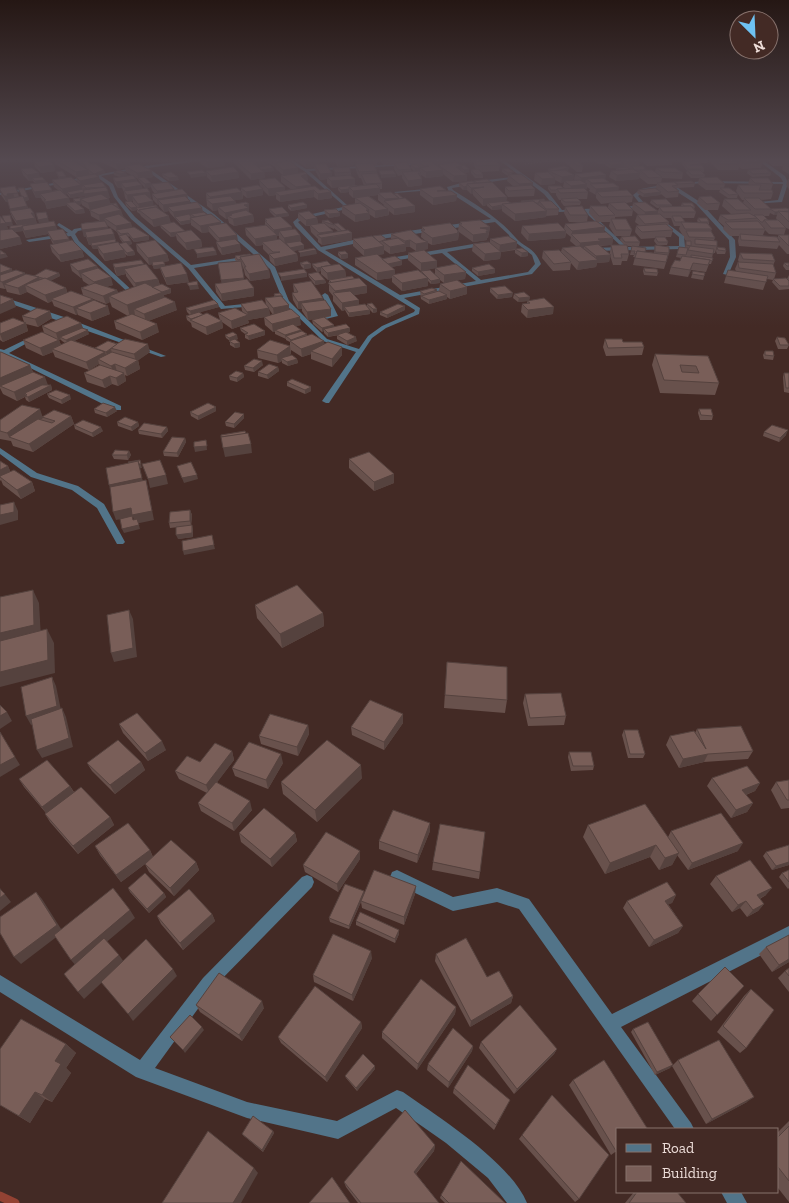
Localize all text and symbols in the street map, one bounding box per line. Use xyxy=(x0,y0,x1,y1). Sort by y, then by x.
north arrow xyxy=(729,10,779,60)
text: N xyxy=(750,36,767,56)
legend xyxy=(616,1128,779,1193)
text: Road xyxy=(662,1139,695,1157)
text: Building xyxy=(662,1164,717,1182)

